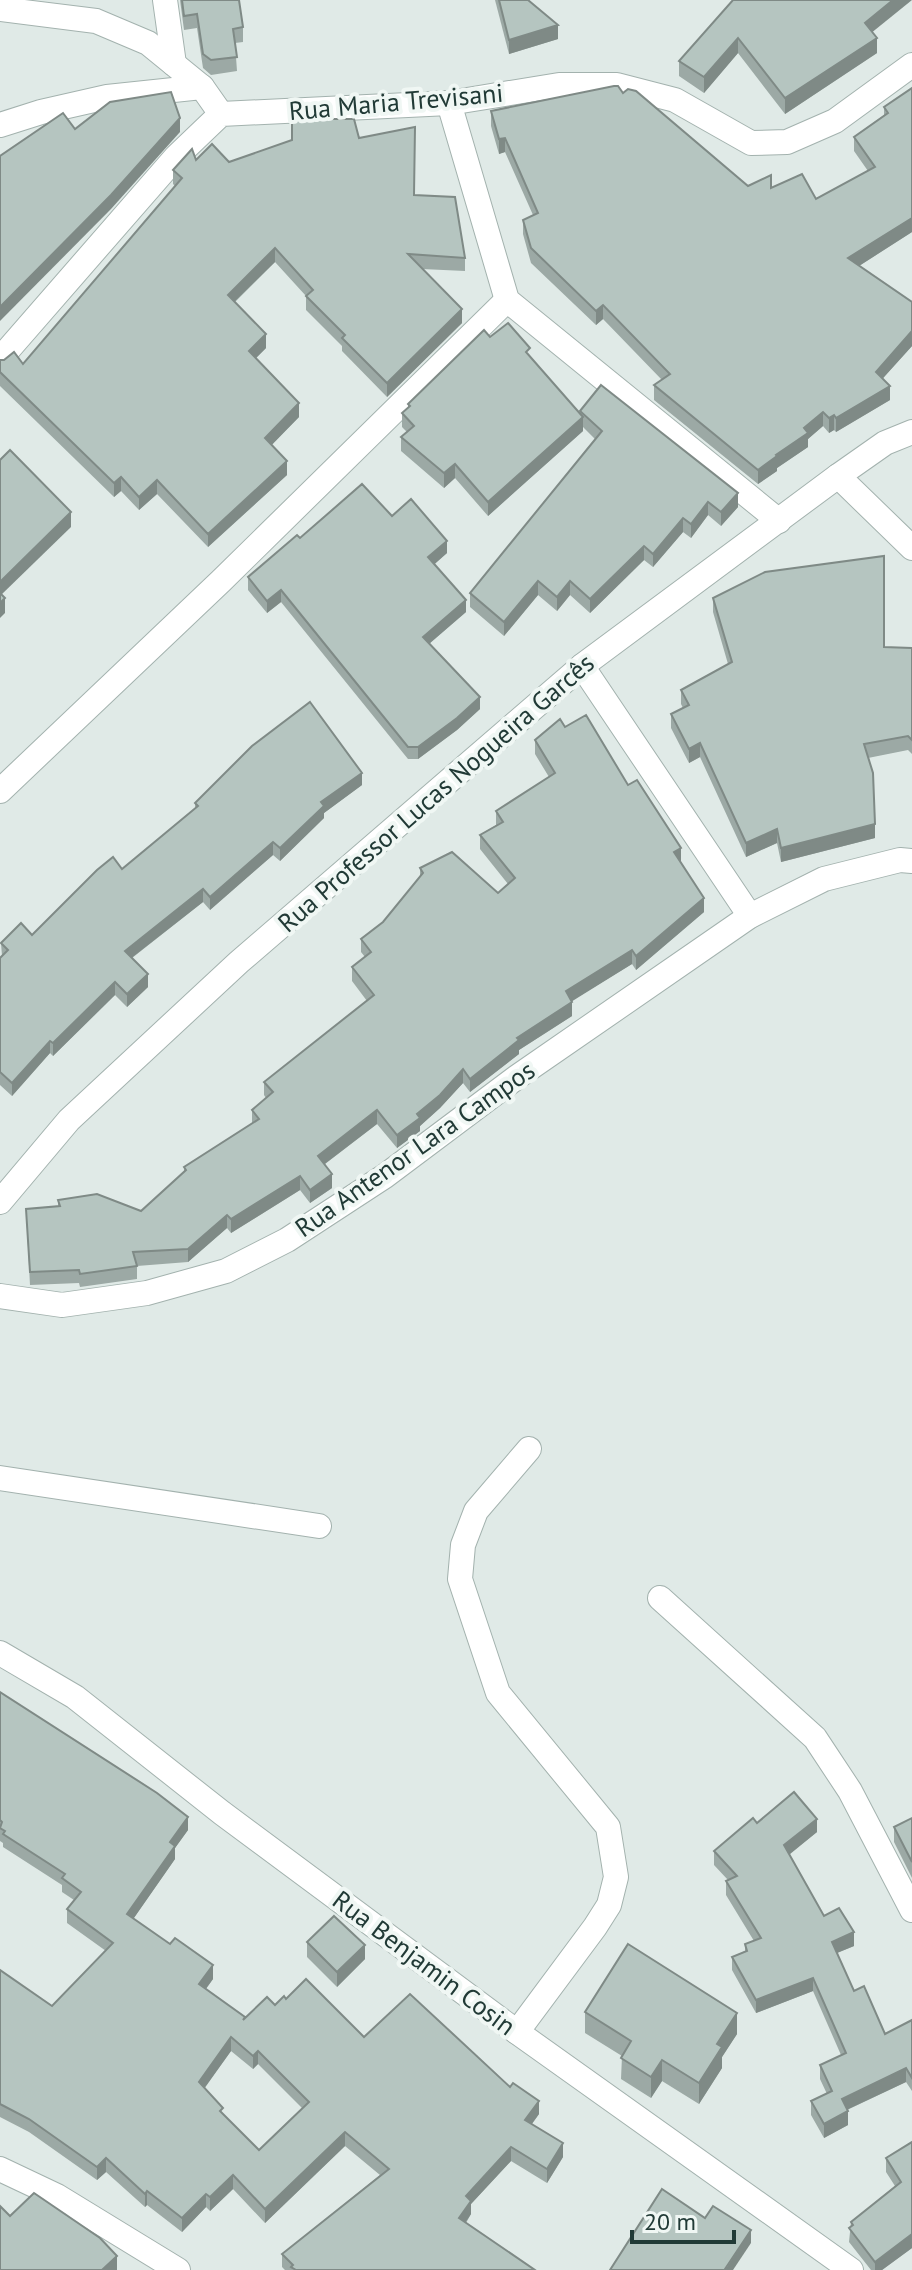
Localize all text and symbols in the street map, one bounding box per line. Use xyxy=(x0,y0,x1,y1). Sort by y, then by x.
street label: Rua Maria Trevisani xyxy=(287,76,505,127)
street label: Rua Professor Lucas Nogueira Garcês xyxy=(271,646,601,939)
street label: Rua Antenor Lara Campos xyxy=(288,1053,541,1244)
street label: Rua Benjamin Cosin xyxy=(326,1883,522,2042)
scale bar xyxy=(632,2194,734,2244)
text: 20 m xyxy=(644,2206,696,2237)

